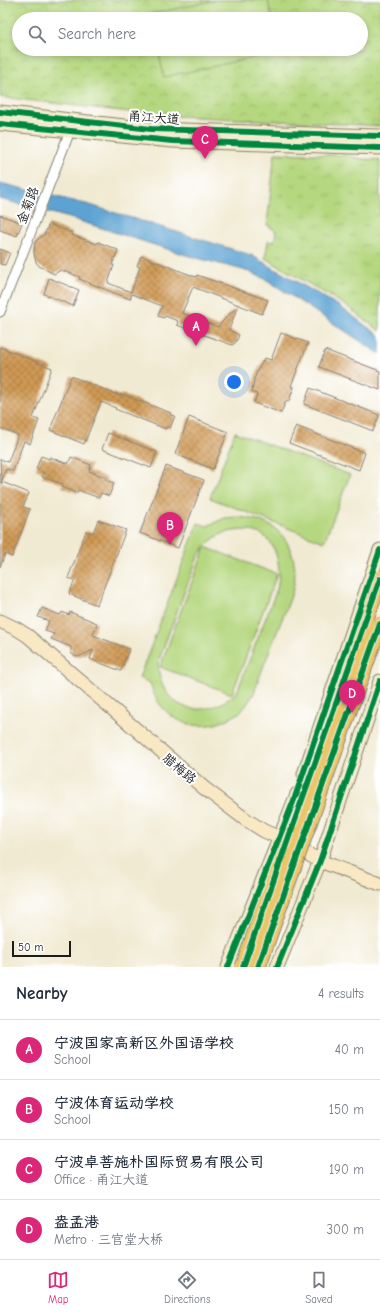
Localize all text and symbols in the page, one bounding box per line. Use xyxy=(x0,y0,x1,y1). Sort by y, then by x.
search box xyxy=(12,12,368,56)
icon: search xyxy=(26,23,48,45)
text: Search here xyxy=(58,25,136,43)
street label: 甬江大道 xyxy=(127,108,180,127)
pin: C xyxy=(192,126,218,159)
street label: 金菊路 xyxy=(13,184,41,226)
pin: A xyxy=(183,313,209,346)
your location xyxy=(224,372,244,392)
pin: B xyxy=(157,512,183,545)
pin: D xyxy=(339,680,365,713)
street label: 腊梅路 xyxy=(160,750,199,787)
scale bar xyxy=(12,939,71,958)
text: 50 m xyxy=(18,941,43,954)
text: Nearby xyxy=(16,984,67,1003)
text: 4 results xyxy=(318,986,364,1001)
text: 宁波国家高新区外国语学校 xyxy=(54,1034,234,1052)
text: A xyxy=(25,1042,33,1057)
text: 40 m xyxy=(335,1042,364,1057)
text: School xyxy=(54,1052,91,1067)
text: 宁波体育运动学校 xyxy=(54,1094,174,1112)
text: B xyxy=(25,1102,33,1117)
text: 150 m xyxy=(329,1102,364,1117)
text: School xyxy=(54,1112,91,1127)
text: 宁波卓菩施朴国际贸易有限公司 xyxy=(54,1153,264,1171)
text: C xyxy=(25,1162,33,1177)
text: 190 m xyxy=(329,1162,364,1177)
text: Office · 甬江大道 xyxy=(54,1172,148,1187)
text: 盎孟港 xyxy=(54,1213,99,1231)
text: D xyxy=(25,1222,33,1237)
text: 300 m xyxy=(326,1222,364,1237)
text: Metro · 三官堂大桥 xyxy=(54,1232,163,1247)
tab: Map xyxy=(47,1269,69,1306)
tab: Directions xyxy=(164,1269,211,1306)
tab: Saved xyxy=(305,1269,333,1306)

